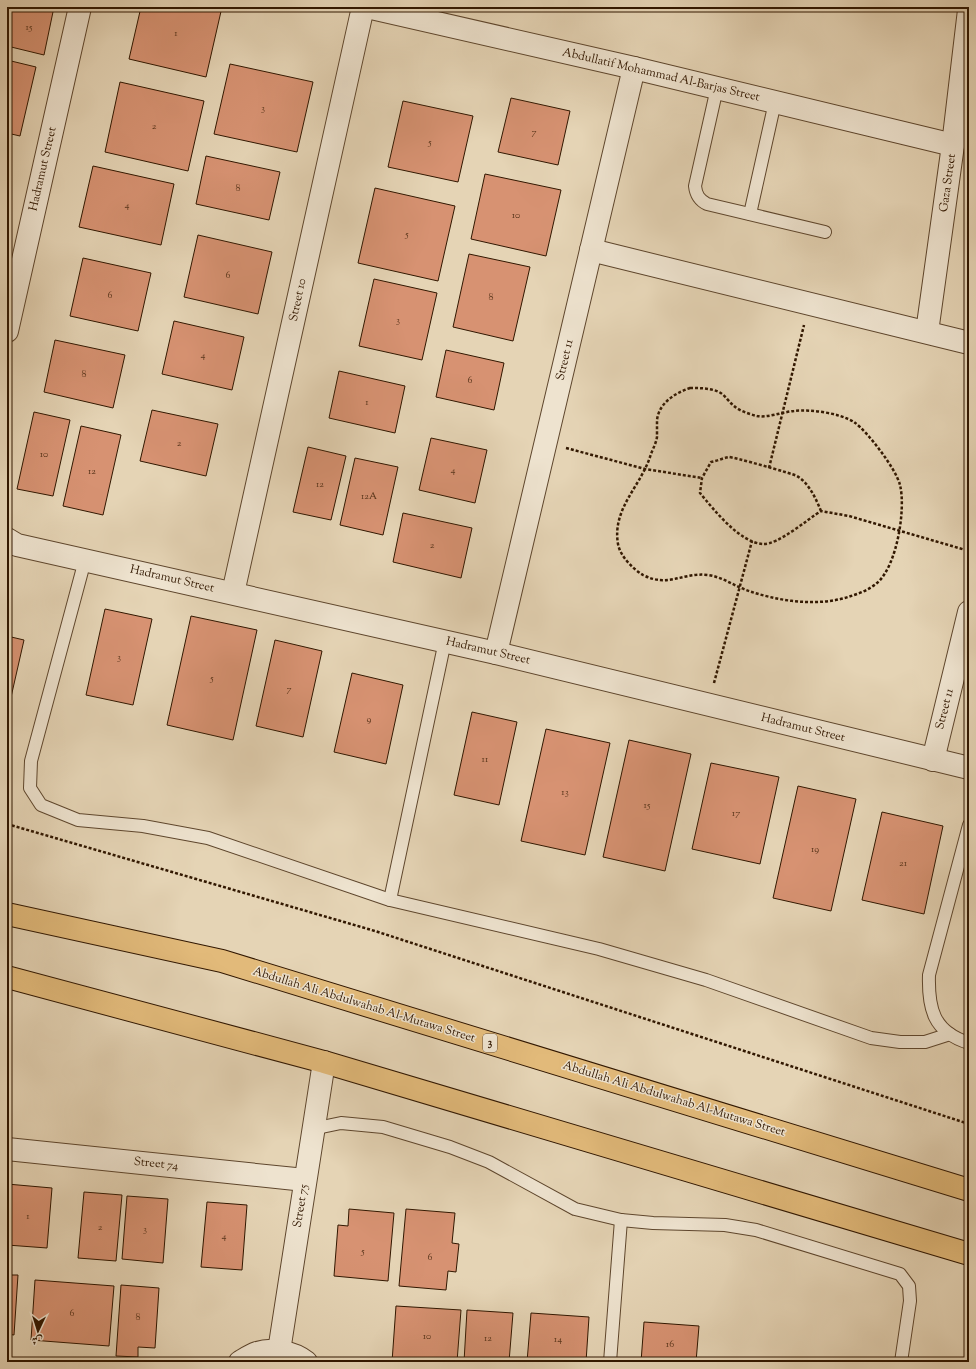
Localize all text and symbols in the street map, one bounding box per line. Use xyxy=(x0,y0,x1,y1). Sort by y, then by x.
house number: 15 xyxy=(26,20,33,35)
house number: 1 xyxy=(174,26,178,41)
street label: Abdullatif Mohammad Al-Barjas Street xyxy=(560,43,762,107)
house number: 3 xyxy=(261,101,265,116)
house number: 2 xyxy=(152,119,157,134)
street label: Hadramut Street xyxy=(25,125,61,213)
house number: 7 xyxy=(531,125,537,140)
house number: 5 xyxy=(427,135,432,150)
street label: Gaza Street xyxy=(935,153,961,213)
house number: 8 xyxy=(236,181,241,196)
house number: 4 xyxy=(124,198,130,213)
house number: 10 xyxy=(512,208,520,223)
house number: 5 xyxy=(404,227,409,242)
house number: 6 xyxy=(226,268,231,283)
street label: Street 10 xyxy=(285,277,311,323)
house number: 6 xyxy=(108,288,113,303)
house number: 8 xyxy=(489,290,494,305)
house number: 3 xyxy=(396,313,400,328)
street label: Street 11 xyxy=(552,338,578,382)
house number: 4 xyxy=(200,348,206,363)
house number: 8 xyxy=(82,367,87,382)
house number: 6 xyxy=(468,373,473,388)
house number: 1 xyxy=(365,395,369,410)
house number: 2 xyxy=(177,436,182,451)
house number: 10 xyxy=(40,447,48,462)
house number: 4 xyxy=(450,463,456,478)
house number: 12 xyxy=(88,464,96,479)
house number: 12 xyxy=(316,477,324,492)
house number: 12A xyxy=(361,489,377,504)
house number: 2 xyxy=(430,538,435,553)
street label: Hadramut Street xyxy=(128,561,216,597)
street label: Hadramut Street xyxy=(444,633,532,669)
house number: 3 xyxy=(117,650,121,665)
house number: 5 xyxy=(209,671,214,686)
house number: 7 xyxy=(286,682,292,697)
street label: Street 11 xyxy=(931,687,959,731)
street label: Hadramut Street xyxy=(759,709,847,747)
house number: 9 xyxy=(367,712,372,727)
house number: 11 xyxy=(482,752,489,767)
house number: 13 xyxy=(561,785,569,800)
house number: 15 xyxy=(644,798,651,813)
house number: 17 xyxy=(732,806,740,821)
house number: 19 xyxy=(811,842,819,857)
house number: 21 xyxy=(899,856,908,871)
street label: Abdullah Ali Abdulwahab Al-Mutawa Street xyxy=(250,962,478,1048)
road number: 3 xyxy=(483,1034,497,1052)
street label: Abdullah Ali Abdulwahab Al-Mutawa Street xyxy=(560,1056,788,1142)
street label: Street 74 xyxy=(133,1153,179,1175)
street label: Street 75 xyxy=(289,1183,313,1229)
house number: 1 xyxy=(26,1209,30,1224)
house number: 2 xyxy=(98,1220,103,1235)
house number: 3 xyxy=(143,1222,147,1237)
house number: 4 xyxy=(221,1229,227,1244)
house number: 5 xyxy=(360,1244,365,1259)
house number: 6 xyxy=(428,1250,433,1265)
house number: 6 xyxy=(70,1306,75,1321)
house number: 8 xyxy=(136,1310,141,1325)
north arrow xyxy=(18,1311,58,1351)
house number: 10 xyxy=(423,1329,431,1344)
house number: 12 xyxy=(484,1331,492,1346)
text: ش xyxy=(31,1332,43,1348)
house number: 14 xyxy=(554,1332,562,1347)
house number: 16 xyxy=(666,1337,674,1352)

